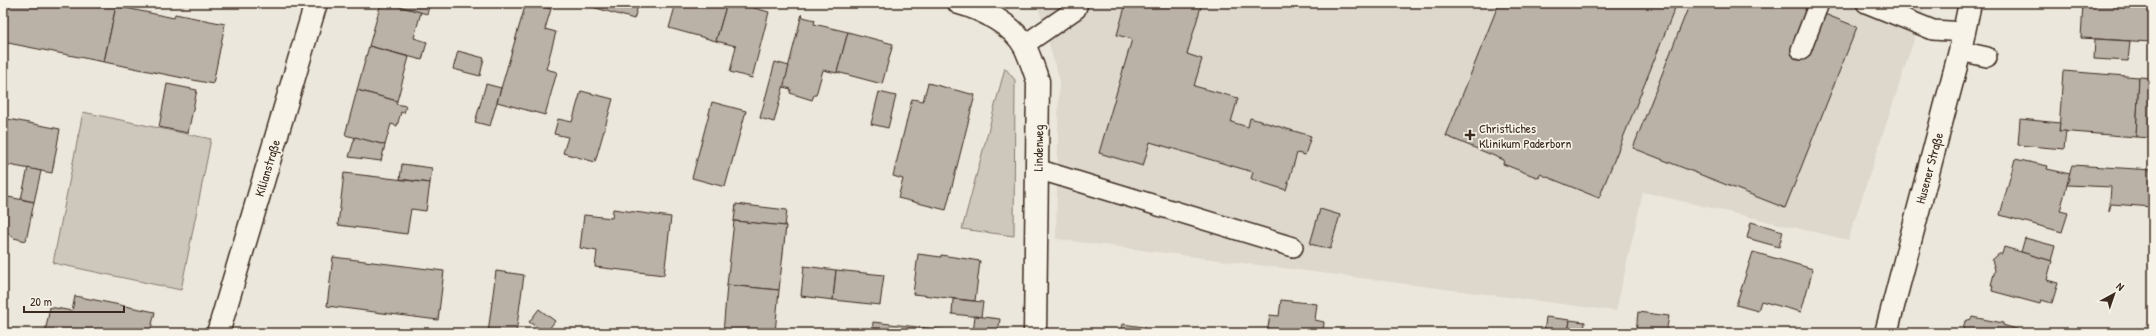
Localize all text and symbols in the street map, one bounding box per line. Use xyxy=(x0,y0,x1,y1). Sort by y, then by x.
place label: Christliches Klinikum Paderborn xyxy=(1479,119,1572,152)
street label: Lindenweg xyxy=(1029,124,1047,172)
marker: Christliches Klinikum Paderborn xyxy=(1464,129,1476,141)
street label: Husener Straße xyxy=(1911,130,1947,206)
street label: Kilianstraße xyxy=(250,137,284,199)
north arrow xyxy=(2094,274,2134,314)
text: N xyxy=(2114,279,2127,294)
scale bar xyxy=(24,288,124,314)
text: 20 m xyxy=(30,293,52,310)

